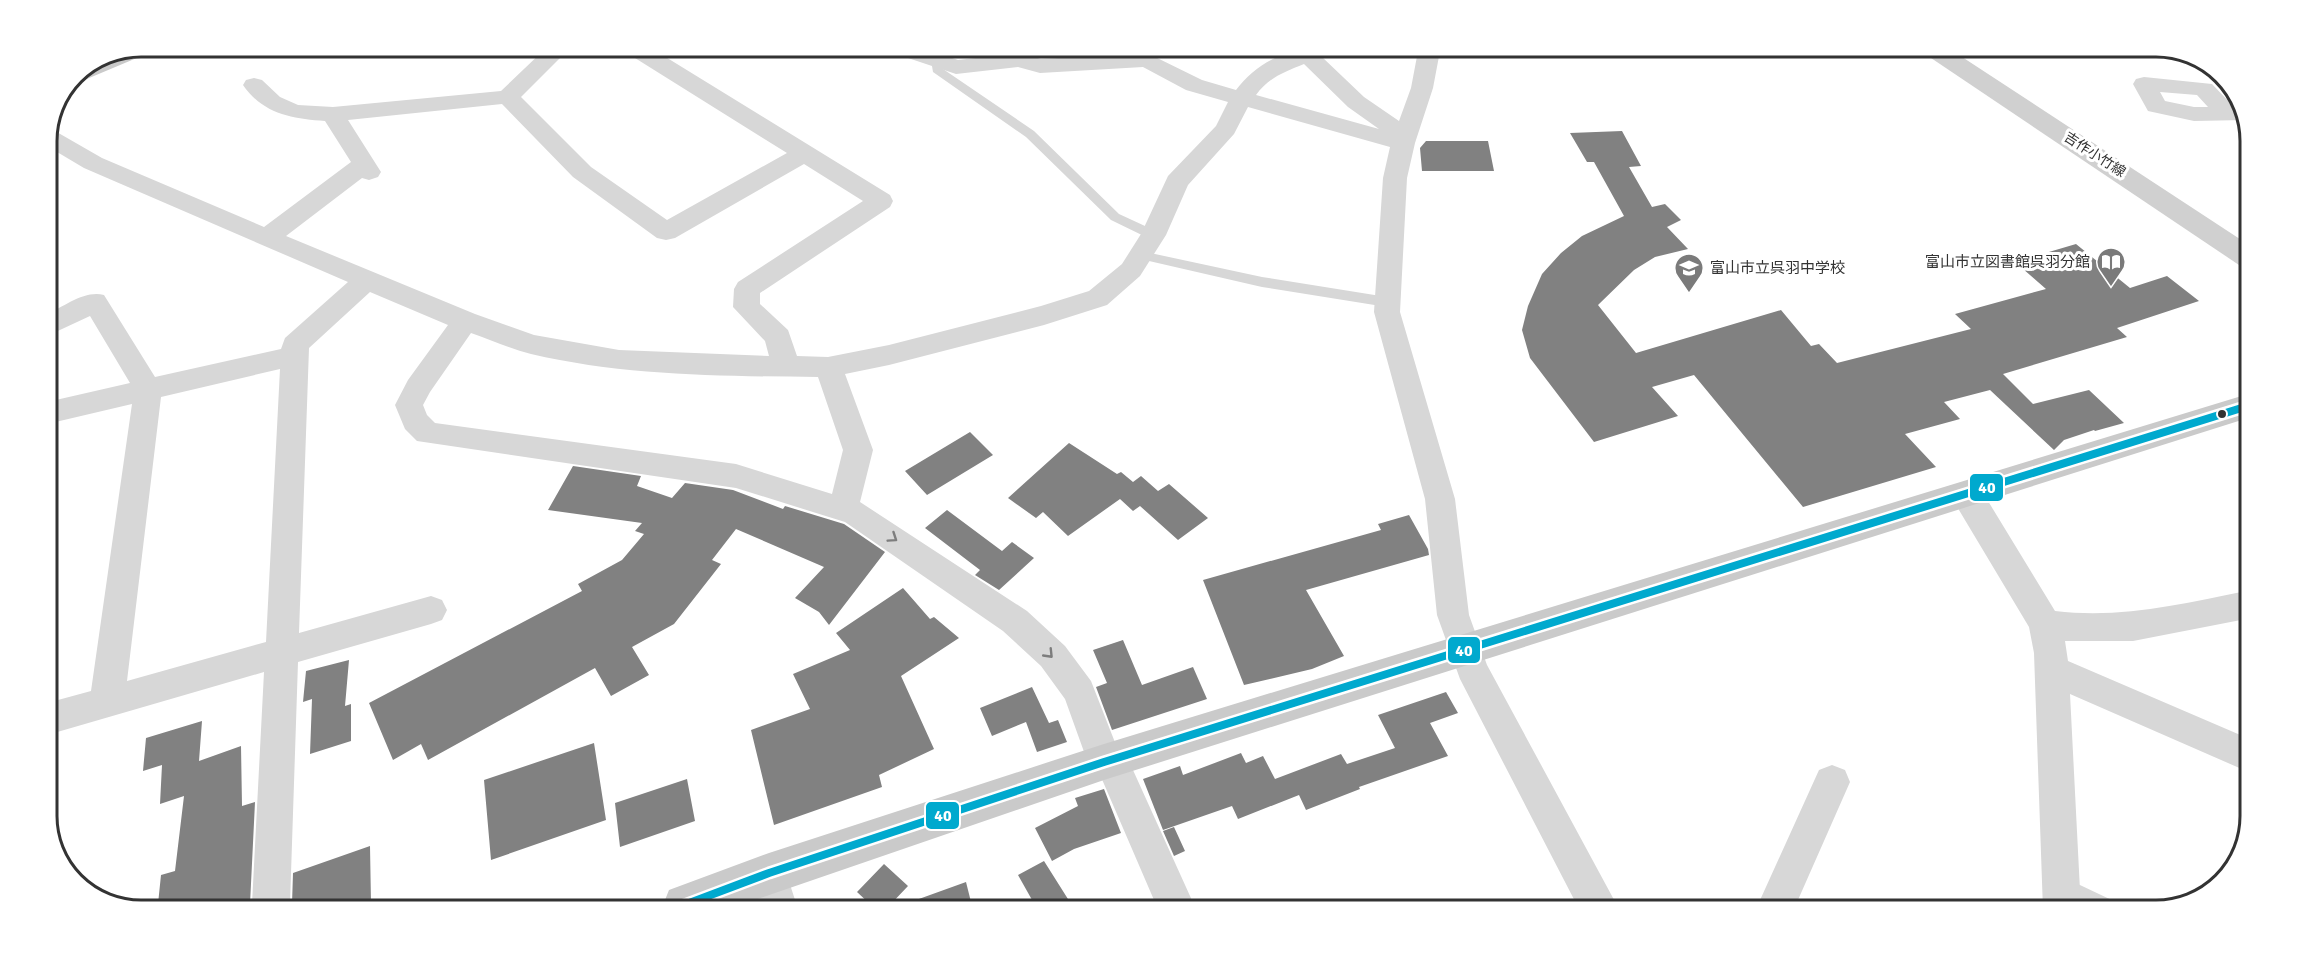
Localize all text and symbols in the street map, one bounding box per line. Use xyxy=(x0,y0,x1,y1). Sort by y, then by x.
street label: 吉作小竹線 xyxy=(2061,128,2129,181)
library icon: 富山市立図書館呉羽分館 xyxy=(2095,246,2127,288)
school or university icon: 富山市立呉羽中学校 xyxy=(1673,252,1705,294)
place label: 富山市立図書館呉羽分館 xyxy=(1925,253,2090,271)
place label: 富山市立呉羽中学校 xyxy=(1710,259,1845,277)
unlabelled marker xyxy=(2216,408,2228,420)
line badge: 40 xyxy=(1969,473,2004,502)
text: 40 xyxy=(1978,478,1996,498)
one-way arrow xyxy=(886,531,897,542)
line badge: 40 xyxy=(1447,636,1481,664)
text: 40 xyxy=(1455,641,1473,661)
one-way arrow xyxy=(1042,647,1053,657)
line badge: 40 xyxy=(925,801,960,830)
text: 40 xyxy=(934,806,952,826)

